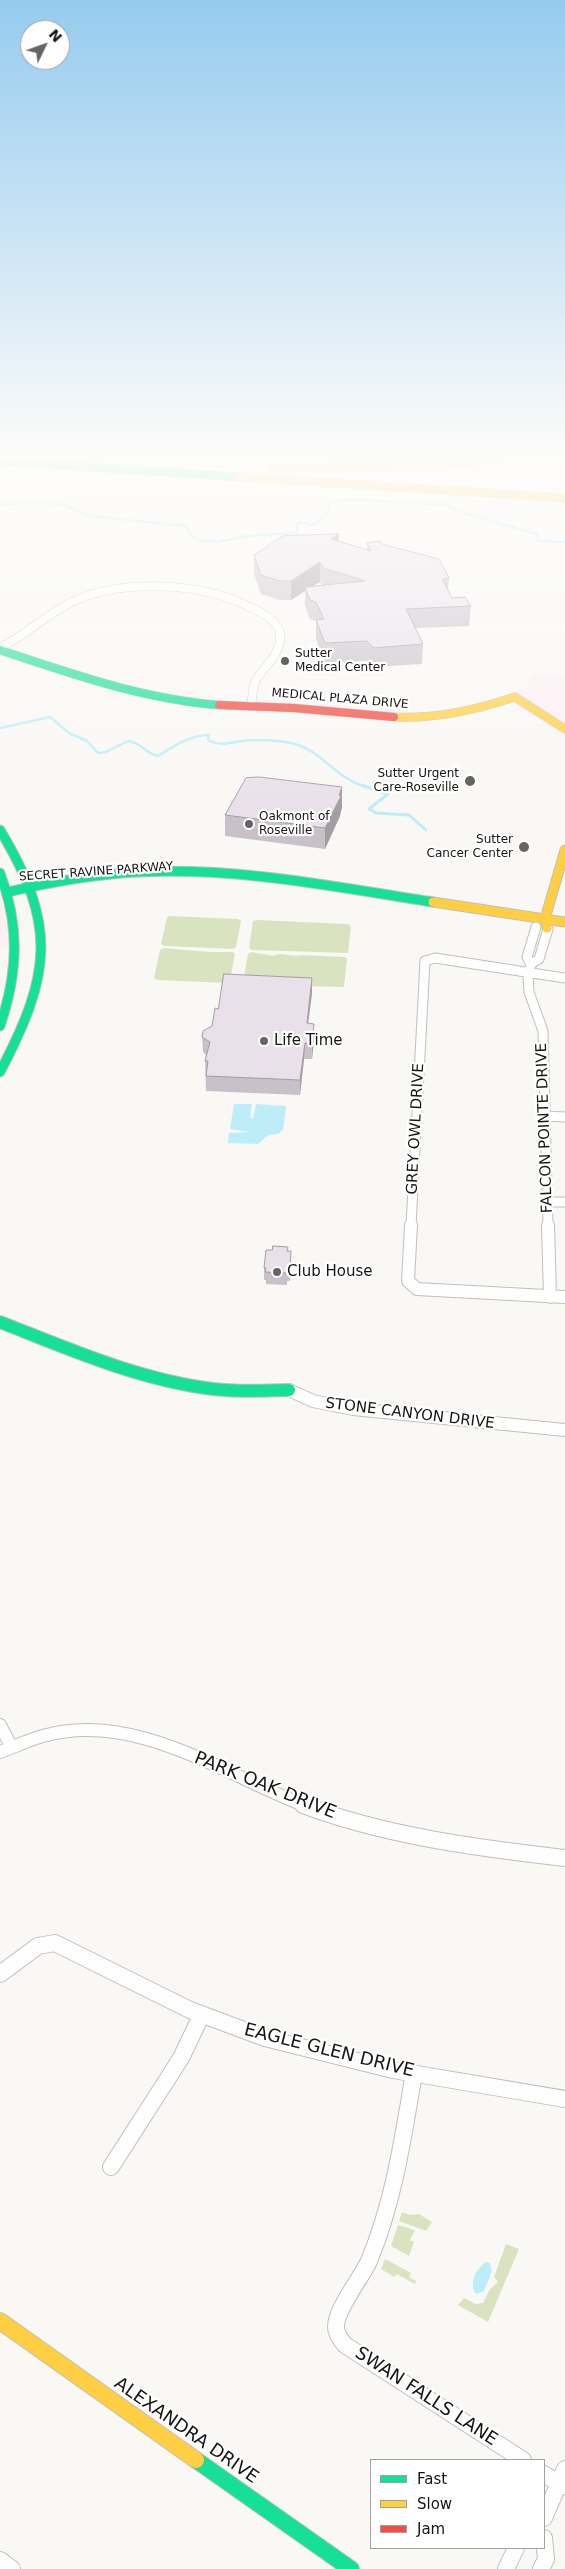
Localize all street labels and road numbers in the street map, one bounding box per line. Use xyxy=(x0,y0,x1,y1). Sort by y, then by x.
street label: MEDICAL PLAZA DRIVE xyxy=(271,686,409,712)
street label: SECRET RAVINE PARKWAY xyxy=(19,859,173,885)
street label: FALCON POINTE DRIVE xyxy=(533,1043,557,1213)
street label: GREY OWL DRIVE xyxy=(404,1063,428,1195)
street label: STONE CANYON DRIVE xyxy=(324,1395,496,1433)
street label: PARK OAK DRIVE xyxy=(191,1748,339,1824)
street label: EAGLE GLEN DRIVE xyxy=(242,2019,416,2083)
street label: SWAN FALLS LANE xyxy=(351,2343,501,2451)
street label: ALEXANDRA DRIVE xyxy=(110,2373,262,2489)

